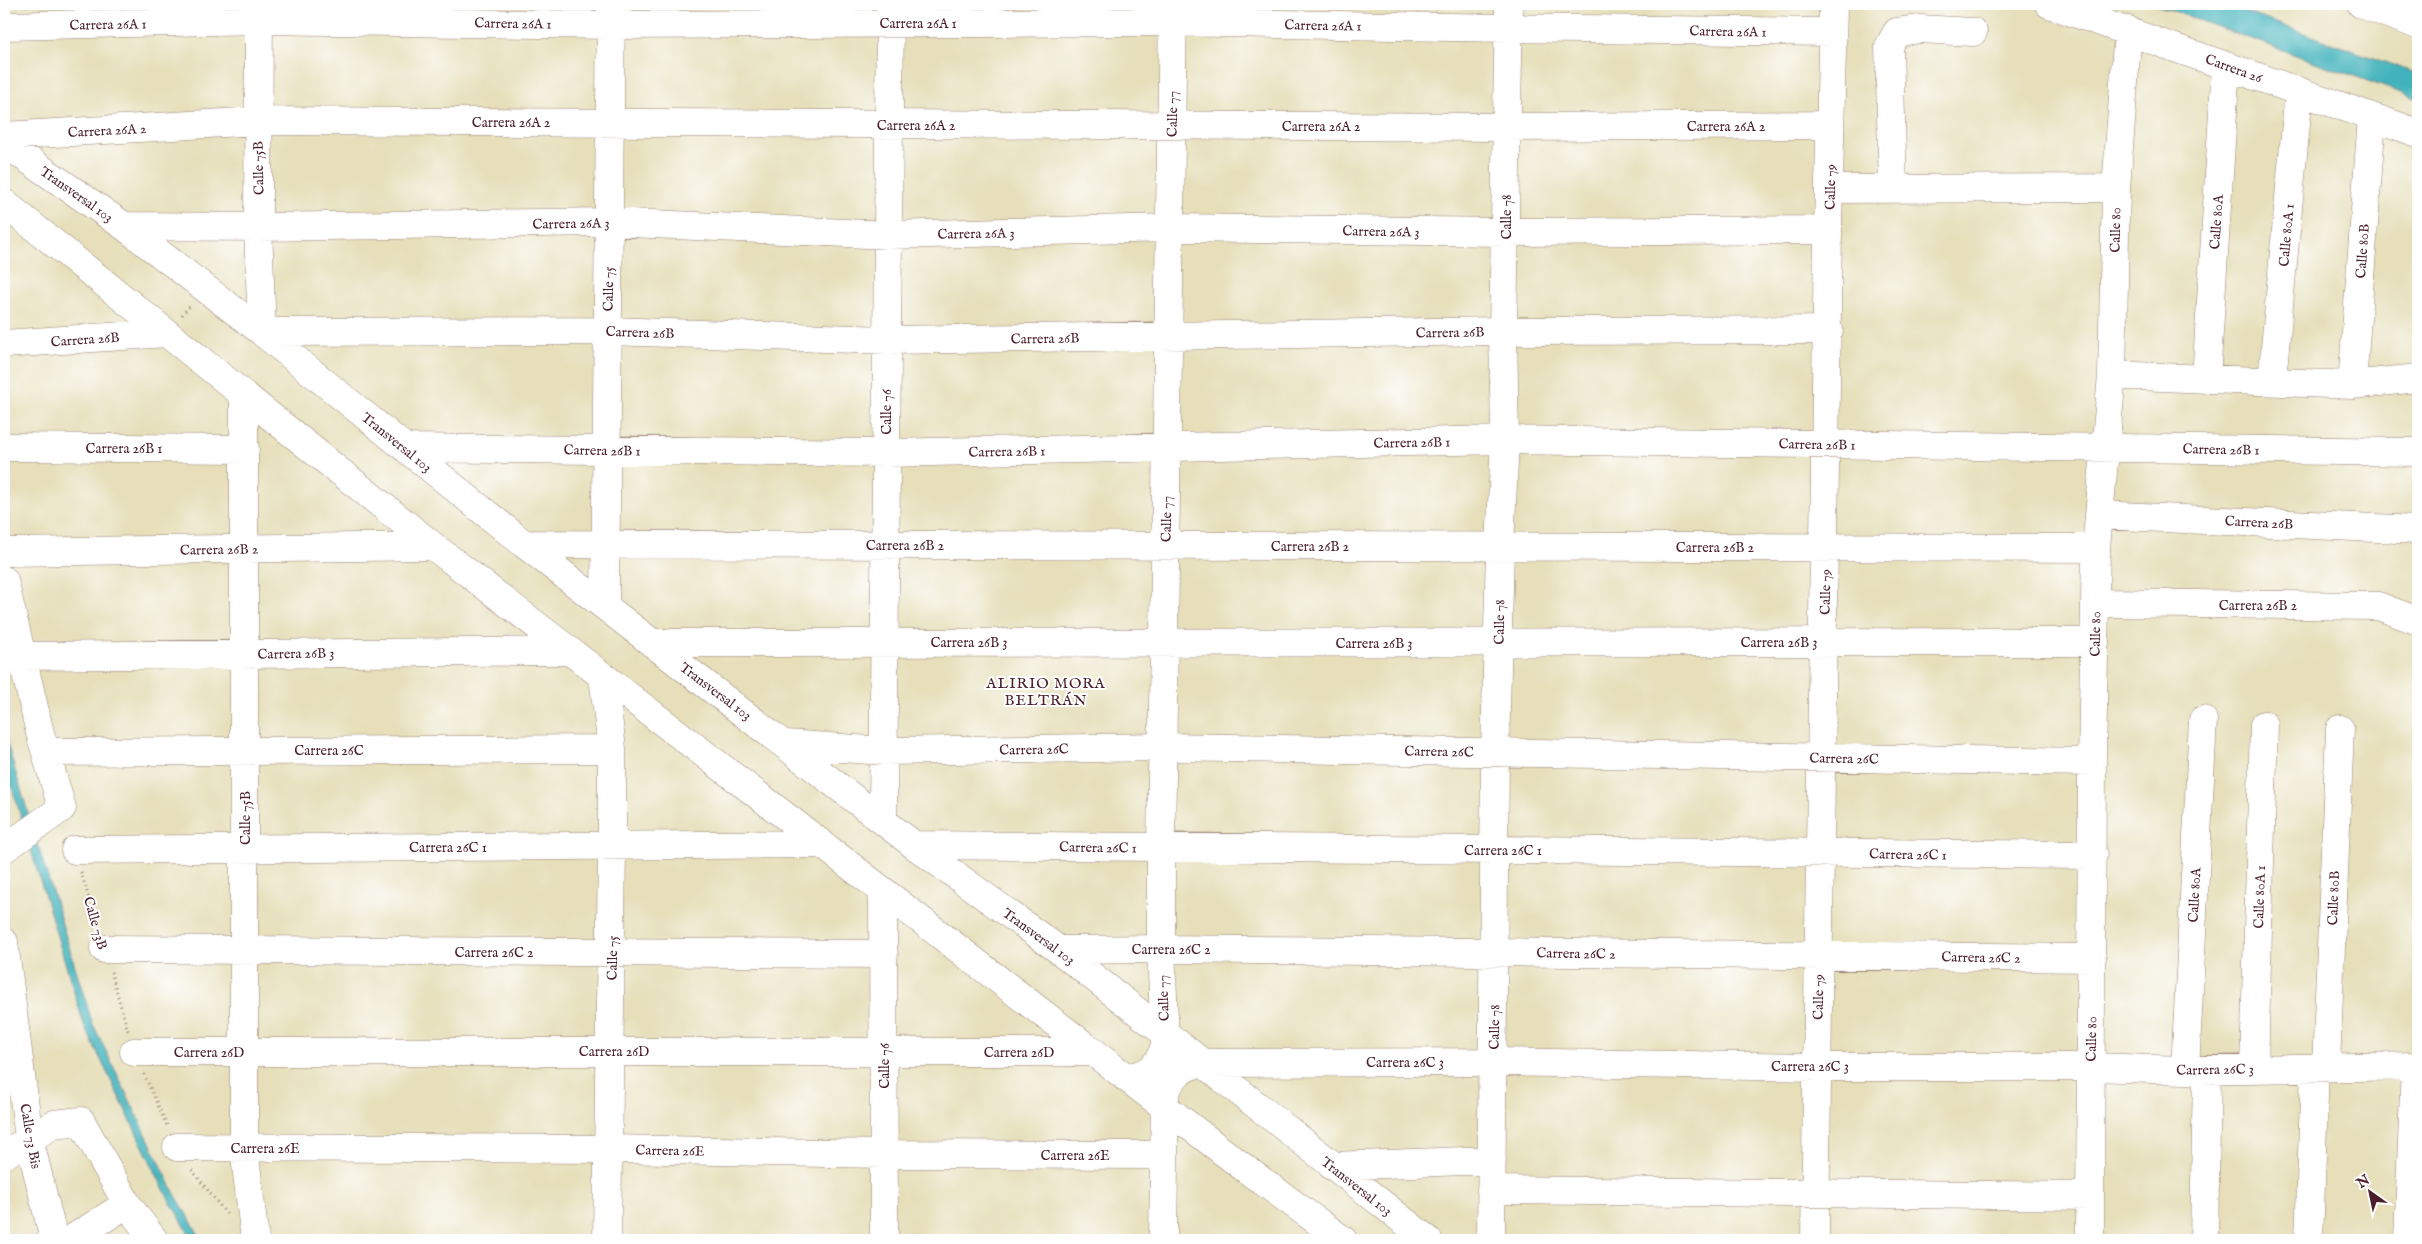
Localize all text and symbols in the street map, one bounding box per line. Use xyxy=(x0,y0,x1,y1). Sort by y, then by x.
street label: Carrera 26A 1 xyxy=(474,14,552,34)
street label: Carrera 26A 1 xyxy=(69,15,147,35)
street label: Carrera 26A 1 xyxy=(879,15,957,33)
street label: Carrera 26A 1 xyxy=(1284,16,1362,36)
street label: Carrera 26A 1 xyxy=(1689,22,1767,42)
street label: Carrera 26 xyxy=(2203,50,2266,88)
street label: Calle 77 xyxy=(1164,91,1182,137)
street label: Carrera 26A 2 xyxy=(472,114,551,132)
street label: Carrera 26A 2 xyxy=(877,117,956,135)
street label: Carrera 26A 2 xyxy=(1282,118,1361,136)
street label: Carrera 26A 2 xyxy=(1687,118,1766,136)
street label: Carrera 26A 2 xyxy=(67,120,147,142)
street label: Calle 75B xyxy=(250,141,268,195)
street label: Transversal 103 xyxy=(36,163,117,227)
street label: Calle 79 xyxy=(1822,164,1840,210)
street label: Calle 80A xyxy=(2206,193,2228,250)
street label: Calle 78 xyxy=(1498,194,1516,240)
street label: Calle 80A 1 xyxy=(2275,203,2299,267)
street label: Calle 80 xyxy=(2107,207,2125,253)
street label: Carrera 26A 3 xyxy=(532,214,610,234)
street label: Carrera 26A 3 xyxy=(1342,222,1420,242)
street label: Calle 80B xyxy=(2352,223,2374,279)
street label: Carrera 26A 3 xyxy=(937,224,1015,244)
street label: Calle 75 xyxy=(600,266,618,312)
street label: Carrera 26B xyxy=(605,323,675,343)
street label: Carrera 26B xyxy=(1415,323,1485,343)
street label: Carrera 26B xyxy=(50,329,120,351)
street label: Carrera 26B xyxy=(1010,329,1080,349)
street label: Calle 76 xyxy=(878,388,896,435)
street label: Transversal 103 xyxy=(357,409,435,477)
street label: Carrera 26B 1 xyxy=(1373,433,1451,453)
street label: Carrera 26B 1 xyxy=(1778,435,1856,455)
street label: Carrera 26B 1 xyxy=(85,440,163,458)
street label: Carrera 26B 1 xyxy=(2182,440,2260,460)
street label: Carrera 26B 1 xyxy=(563,441,641,461)
street label: Carrera 26B 1 xyxy=(968,442,1046,462)
street label: Calle 77 xyxy=(1158,496,1176,542)
street label: Carrera 26B xyxy=(2224,512,2294,534)
street label: Carrera 26B 2 xyxy=(866,537,945,555)
street label: Carrera 26B 2 xyxy=(1271,538,1350,556)
street label: Carrera 26B 2 xyxy=(1676,539,1755,557)
street label: Carrera 26B 2 xyxy=(180,540,259,560)
street label: Calle 79 xyxy=(1817,569,1835,615)
street label: Carrera 26B 2 xyxy=(2219,597,2298,615)
street label: Calle 78 xyxy=(1491,599,1509,645)
street label: Calle 80 xyxy=(2087,611,2105,657)
street label: Carrera 26B 3 xyxy=(930,634,1008,652)
street label: Carrera 26B 3 xyxy=(1740,634,1818,652)
street label: Carrera 26B 3 xyxy=(1335,635,1413,653)
street label: Carrera 26B 3 xyxy=(257,644,335,664)
street label: Transversal 103 xyxy=(676,659,755,725)
district label: ALIRIO MORA BELTRÁN xyxy=(985,674,1106,710)
street label: Carrera 26C xyxy=(999,740,1069,760)
street label: Carrera 26C xyxy=(294,742,364,760)
street label: Carrera 26C xyxy=(1404,742,1474,762)
street label: Carrera 26C xyxy=(1809,749,1879,769)
street label: Calle 75B xyxy=(237,791,255,845)
street label: Carrera 26C 1 xyxy=(1059,838,1137,858)
street label: Carrera 26C 1 xyxy=(409,839,487,857)
street label: Carrera 26C 1 xyxy=(1464,842,1542,860)
street label: Carrera 26C 1 xyxy=(1869,845,1947,865)
street label: Calle 80A 1 xyxy=(2250,865,2270,929)
street label: Calle 80A xyxy=(2185,867,2205,923)
street label: Calle 80B xyxy=(2324,870,2344,926)
street label: Calle 73B xyxy=(79,895,111,952)
street label: Transversal 103 xyxy=(999,904,1078,969)
street label: Calle 75 xyxy=(604,935,622,981)
street label: Carrera 26C 2 xyxy=(1131,941,1211,959)
street label: Carrera 26C 2 xyxy=(454,944,534,962)
street label: Carrera 26C 2 xyxy=(1536,944,1616,964)
street label: Carrera 26C 2 xyxy=(1941,948,2021,968)
street label: Calle 79 xyxy=(1810,974,1828,1020)
street label: Calle 77 xyxy=(1154,975,1174,1021)
street label: Calle 78 xyxy=(1486,1004,1504,1050)
street label: Calle 80 xyxy=(2083,1016,2101,1062)
street label: Calle 76 xyxy=(876,1042,894,1089)
street label: Carrera 26D xyxy=(579,1043,649,1061)
street label: Carrera 26D xyxy=(174,1044,244,1062)
street label: Carrera 26D xyxy=(984,1044,1054,1062)
street label: Carrera 26C 3 xyxy=(1366,1054,1444,1072)
street label: Carrera 26C 3 xyxy=(1771,1058,1849,1076)
street label: Carrera 26C 3 xyxy=(2176,1060,2254,1080)
street label: Calle 73 Bis xyxy=(15,1102,45,1170)
street label: Carrera 26E xyxy=(230,1140,300,1158)
street label: Carrera 26E xyxy=(635,1141,705,1161)
street label: Carrera 26E xyxy=(1040,1147,1110,1165)
street label: Transversal 103 xyxy=(1317,1153,1396,1220)
north arrow xyxy=(2344,1166,2394,1216)
text: N xyxy=(2353,1171,2373,1193)

